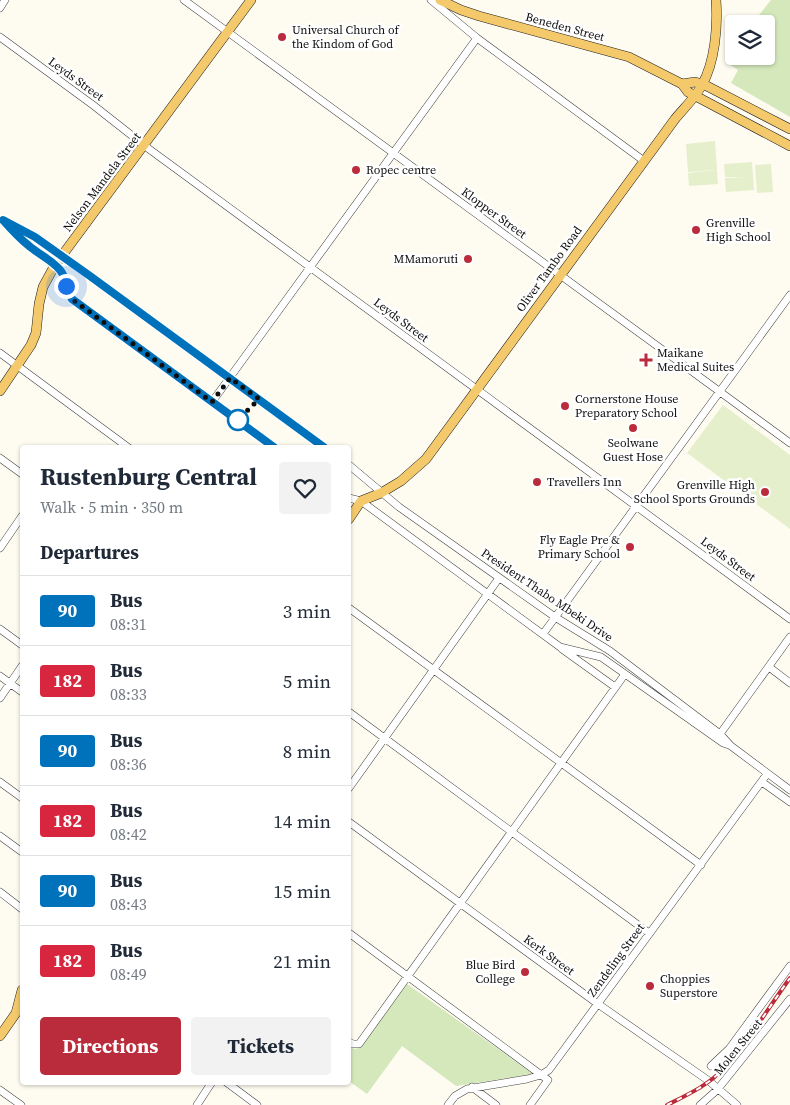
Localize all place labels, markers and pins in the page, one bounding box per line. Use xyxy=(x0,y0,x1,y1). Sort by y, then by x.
place label: Universal Church of the Kindom of God xyxy=(292,22,401,52)
marker: Universal Church of the Kindom of God xyxy=(276,31,288,43)
place label: Ropec centre xyxy=(366,162,436,178)
marker: Ropec centre xyxy=(350,164,362,176)
place label: Grenville High School xyxy=(706,215,771,245)
marker: Grenville High School xyxy=(690,224,702,236)
place label: MMamoruti xyxy=(394,251,458,267)
marker: MMamoruti xyxy=(462,253,474,265)
place label: Maikane Medical Suites xyxy=(657,345,734,375)
marker: Maikane Medical Suites xyxy=(639,353,653,367)
place label: Cornerstone House Preparatory School xyxy=(575,391,678,421)
marker: Cornerstone House Preparatory School xyxy=(559,400,571,412)
unlabelled marker xyxy=(227,409,249,431)
marker: Seolwane Guest Hose xyxy=(627,422,639,434)
place label: Seolwane Guest Hose xyxy=(603,435,663,465)
place label: Travellers Inn xyxy=(547,474,622,490)
marker: Travellers Inn xyxy=(531,476,543,488)
place label: Grenville High School Sports Grounds xyxy=(634,477,755,507)
marker: Grenville High School Sports Grounds xyxy=(759,486,771,498)
place label: Fly Eagle Pre & Primary School xyxy=(538,532,620,562)
marker: Fly Eagle Pre & Primary School xyxy=(624,541,636,553)
place label: Blue Bird College xyxy=(465,957,515,987)
marker: Blue Bird College xyxy=(519,966,531,978)
place label: Choppies Superstore xyxy=(660,971,718,1001)
marker: Choppies Superstore xyxy=(644,980,656,992)

